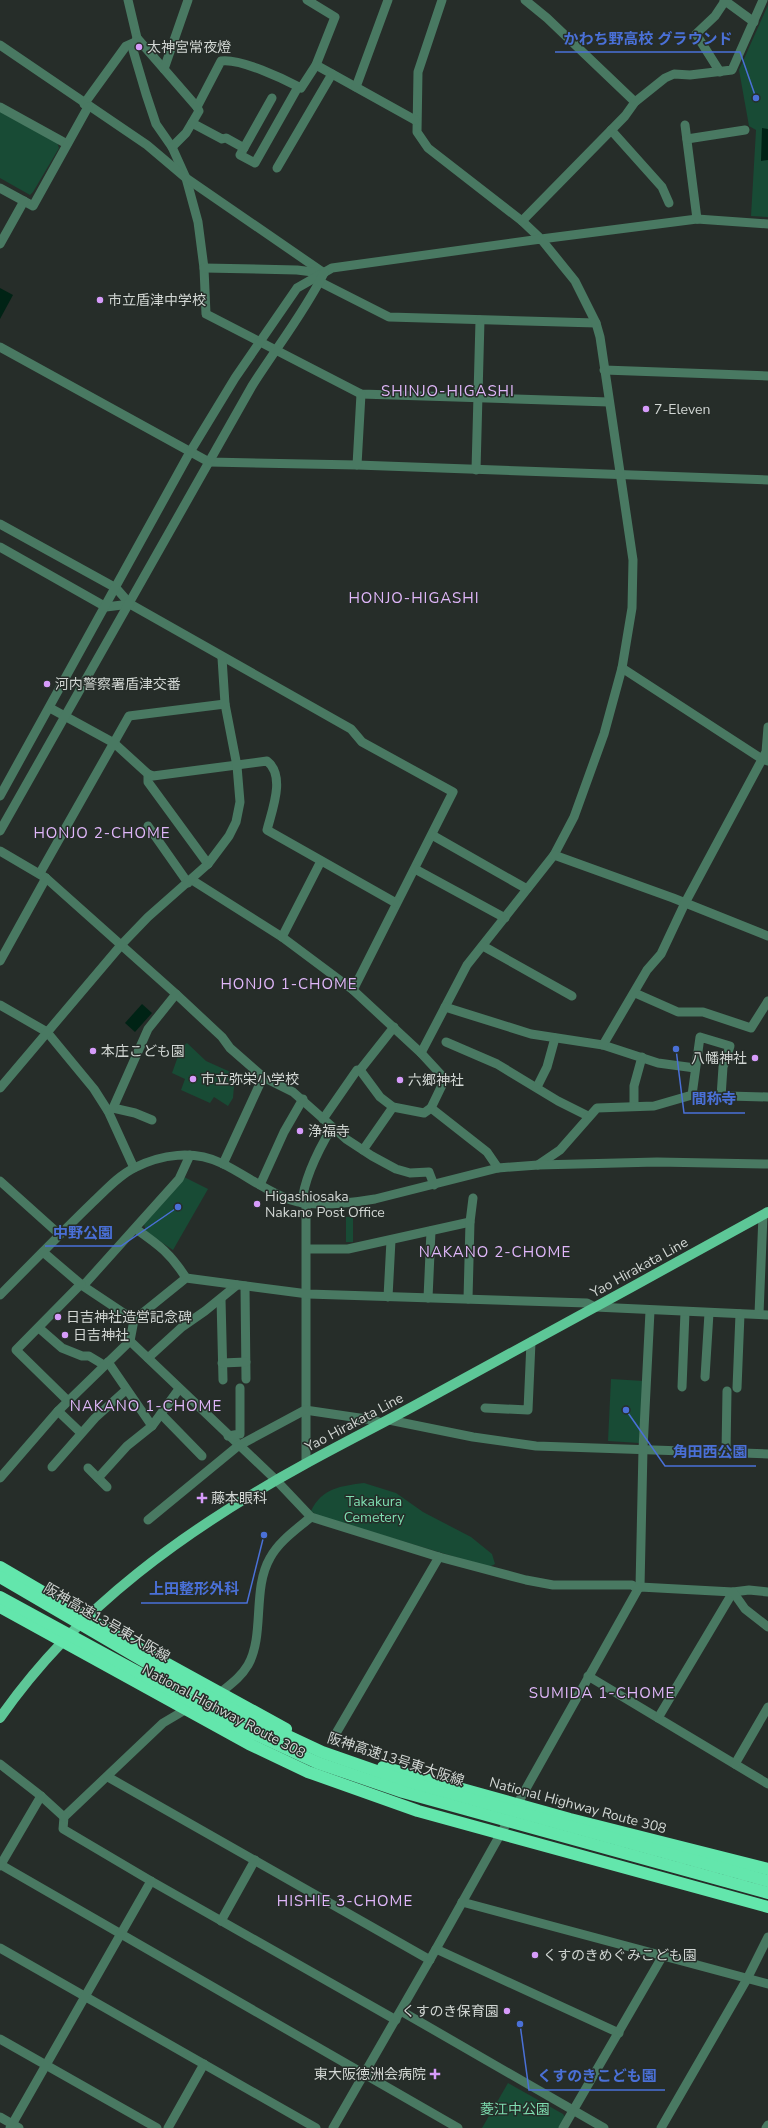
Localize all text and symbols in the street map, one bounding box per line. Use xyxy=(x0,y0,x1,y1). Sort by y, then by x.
callout: かわち野高校 グラウンド xyxy=(555,25,740,52)
text: かわち野高校 グラウンド xyxy=(563,29,733,49)
place label: 太神宮常夜燈 xyxy=(147,38,231,57)
marker: 太神宮常夜燈 xyxy=(134,42,144,52)
place label: 市立盾津中学校 xyxy=(108,291,206,310)
marker: 市立盾津中学校 xyxy=(95,295,105,305)
district label: SHINJO-HIGASHI xyxy=(381,381,515,401)
place label: 7-Eleven xyxy=(654,400,710,419)
marker: 7-Eleven xyxy=(641,404,651,414)
district label: HONJO-HIGASHI xyxy=(348,588,480,608)
place label: 河内警察署盾津交番 xyxy=(55,675,181,694)
marker: 河内警察署盾津交番 xyxy=(42,679,52,689)
district label: HONJO 2-CHOME xyxy=(33,823,171,843)
district label: HONJO 1-CHOME xyxy=(220,974,358,994)
place label: 本庄こども園 xyxy=(101,1042,185,1061)
marker: 本庄こども園 xyxy=(88,1046,98,1056)
place label: 八幡神社 xyxy=(691,1049,747,1068)
marker: 八幡神社 xyxy=(750,1053,760,1063)
place label: 市立弥栄小学校 xyxy=(201,1070,299,1089)
place label: 六郷神社 xyxy=(408,1071,464,1090)
marker: 市立弥栄小学校 xyxy=(188,1074,198,1084)
marker: 六郷神社 xyxy=(395,1075,405,1085)
callout: 間称寺 xyxy=(684,1086,745,1113)
text: 間称寺 xyxy=(691,1089,737,1109)
place label: 浄福寺 xyxy=(308,1122,350,1141)
marker: 浄福寺 xyxy=(295,1126,305,1136)
place label: Higashiosaka Nakano Post Office xyxy=(265,1187,385,1222)
marker: Higashiosaka Nakano Post Office xyxy=(252,1199,262,1209)
callout: 中野公園 xyxy=(45,1219,121,1246)
text: 中野公園 xyxy=(53,1223,113,1243)
street label: Yao Hirakata Line xyxy=(586,1233,691,1303)
district label: NAKANO 2-CHOME xyxy=(419,1242,571,1262)
place label: 日吉神社造営記念碑 xyxy=(66,1308,192,1327)
marker: 日吉神社造営記念碑 xyxy=(53,1312,63,1322)
place label: 日吉神社 xyxy=(73,1326,129,1345)
marker: 日吉神社 xyxy=(60,1330,70,1340)
street label: Yao Hirakata Line xyxy=(301,1389,407,1457)
district label: NAKANO 1-CHOME xyxy=(70,1396,222,1416)
callout: 角田西公園 xyxy=(665,1439,756,1466)
text: 角田西公園 xyxy=(672,1442,748,1462)
place label: 藤本眼科 xyxy=(211,1489,267,1508)
marker: 藤本眼科 xyxy=(196,1492,208,1504)
park label: Takakura Cemetery xyxy=(344,1492,405,1527)
callout: 上田整形外科 xyxy=(141,1576,247,1603)
street label: 阪神高速13号東大阪線 xyxy=(40,1579,173,1666)
text: 上田整形外科 xyxy=(149,1579,239,1599)
street label: National Highway Route 308 xyxy=(139,1660,309,1763)
district label: SUMIDA 1-CHOME xyxy=(529,1683,675,1703)
street label: 阪神高速13号東大阪線 xyxy=(325,1728,467,1791)
street label: National Highway Route 308 xyxy=(487,1773,668,1838)
district label: HISHIE 3-CHOME xyxy=(277,1891,413,1911)
place label: くすのきめぐみこども園 xyxy=(543,1946,697,1965)
marker: くすのきめぐみこども園 xyxy=(530,1950,540,1960)
place label: くすのき保育園 xyxy=(401,2002,499,2021)
marker: くすのき保育園 xyxy=(502,2006,512,2016)
callout: くすのきこども園 xyxy=(529,2063,665,2090)
place label: 東大阪徳洲会病院 xyxy=(314,2065,426,2084)
text: くすのきこども園 xyxy=(537,2066,657,2086)
marker: 東大阪徳洲会病院 xyxy=(429,2068,441,2080)
park label: 菱江中公園 xyxy=(480,2100,550,2119)

